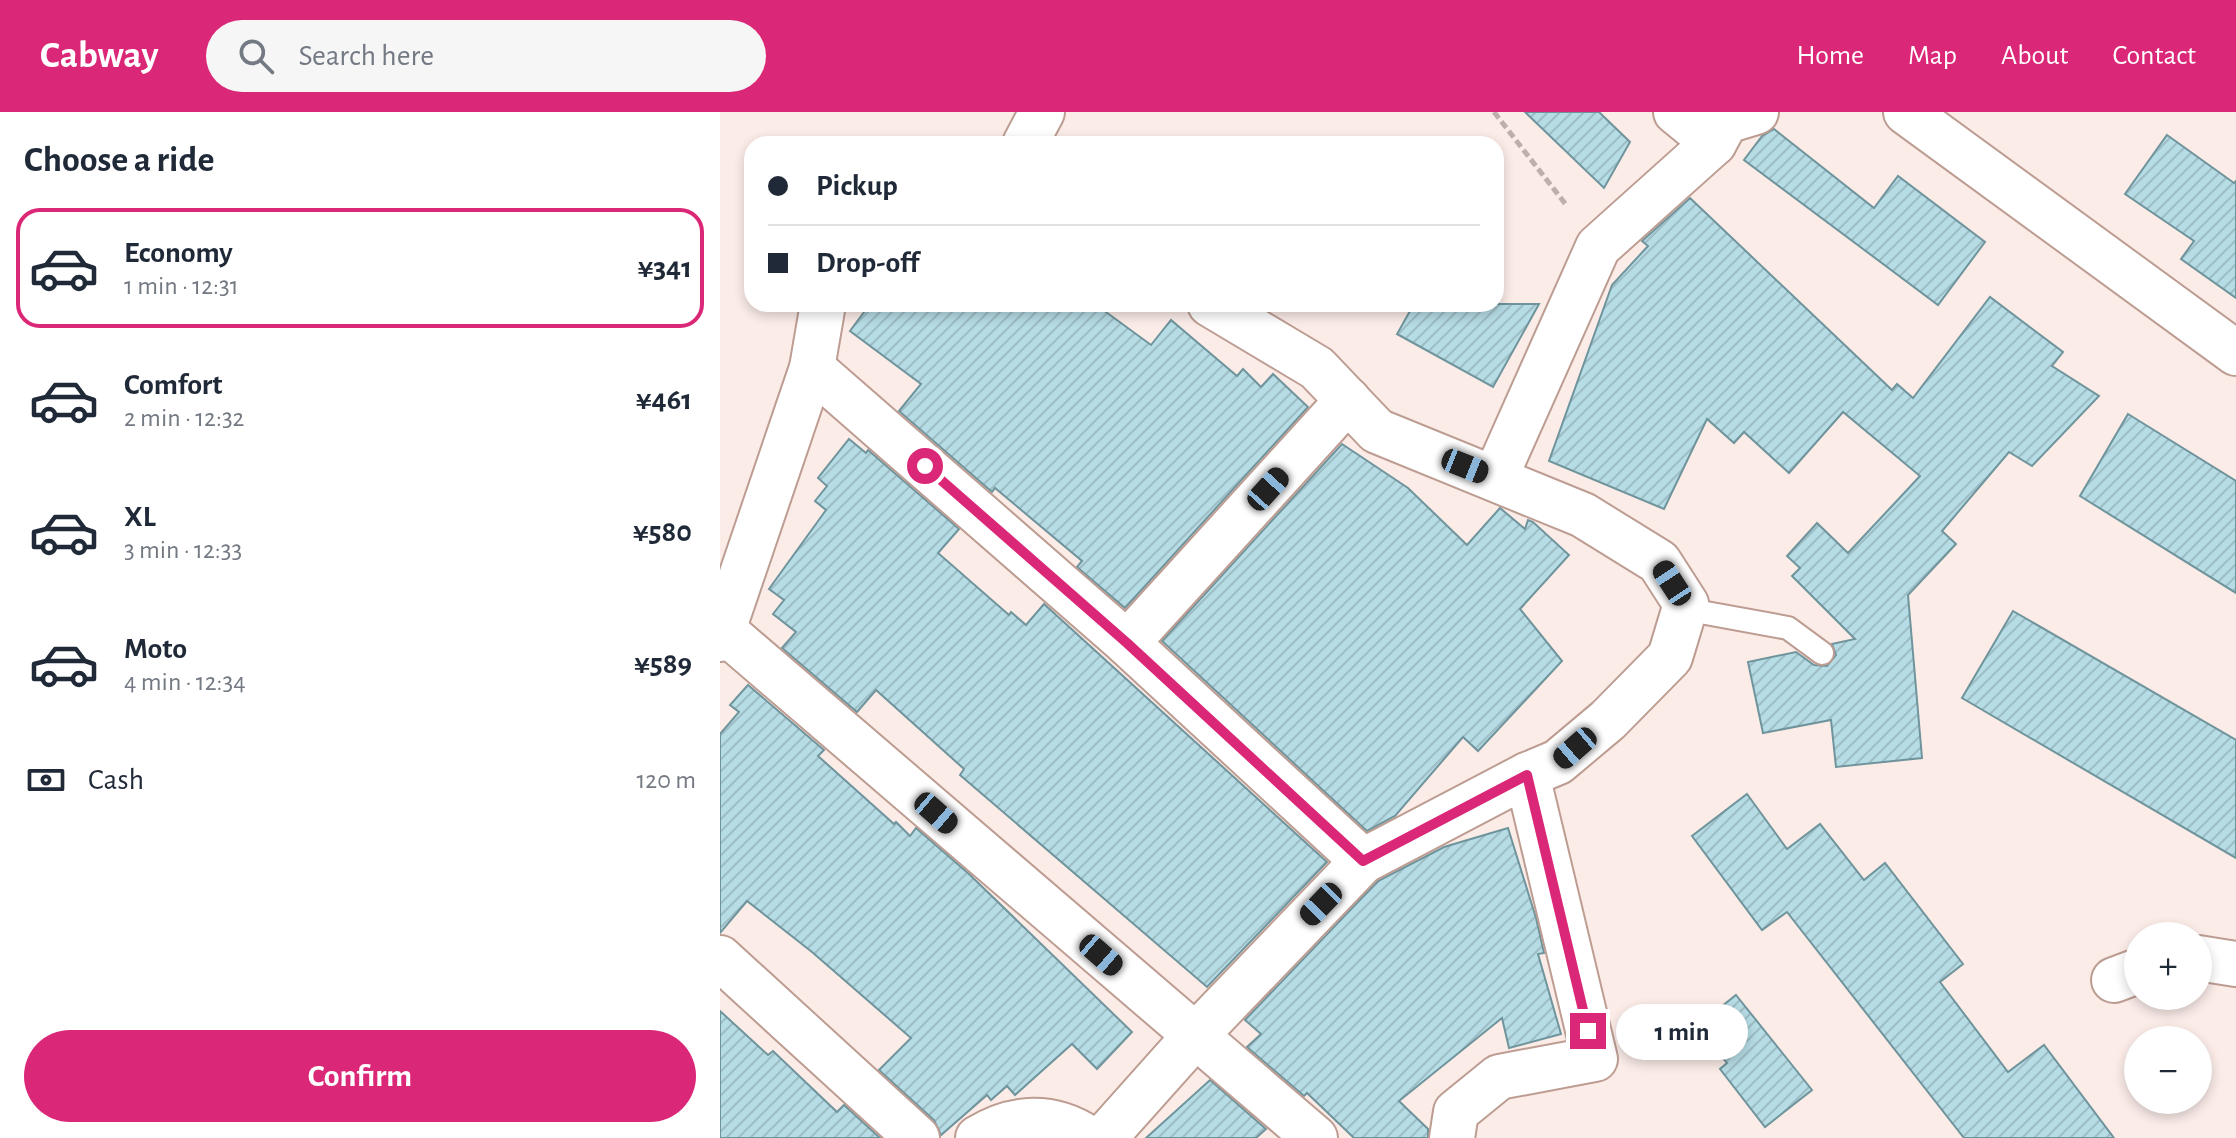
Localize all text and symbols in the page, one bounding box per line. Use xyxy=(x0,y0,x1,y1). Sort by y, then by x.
search box xyxy=(206,20,766,92)
icon: search xyxy=(234,34,278,78)
text: Cabway xyxy=(40,37,158,75)
text: Search here xyxy=(298,41,434,71)
text: Home xyxy=(1797,42,1864,70)
text: Map xyxy=(1908,42,1957,70)
text: About xyxy=(2001,42,2069,70)
text: Contact xyxy=(2113,42,2196,70)
text: Choose a ride xyxy=(24,142,214,178)
text: Pickup xyxy=(816,171,898,201)
icon: car xyxy=(28,232,100,304)
text: Economy xyxy=(124,238,233,268)
text: Drop-off xyxy=(816,248,919,278)
text: ¥341 xyxy=(637,253,692,283)
text: 1 min · 12:31 xyxy=(124,273,239,299)
icon: car xyxy=(28,364,100,436)
text: Comfort xyxy=(124,370,223,400)
text: ¥461 xyxy=(636,385,692,415)
text: 2 min · 12:32 xyxy=(124,405,244,431)
car xyxy=(1438,446,1492,486)
route start xyxy=(907,448,943,484)
car xyxy=(1243,463,1293,515)
icon: car xyxy=(28,496,100,568)
text: XL xyxy=(124,502,156,532)
text: ¥580 xyxy=(633,517,692,547)
text: 3 min · 12:33 xyxy=(124,537,242,563)
car xyxy=(1649,556,1695,610)
icon: car xyxy=(28,628,100,700)
text: Moto xyxy=(124,634,187,664)
text: ¥589 xyxy=(634,649,692,679)
text: 4 min · 12:34 xyxy=(124,669,246,695)
car xyxy=(1549,723,1601,773)
icon: cash xyxy=(24,758,68,802)
text: Cash xyxy=(88,765,144,795)
text: 120 m xyxy=(636,767,696,793)
car xyxy=(910,788,962,838)
car xyxy=(1296,878,1346,930)
map controls xyxy=(2124,922,2212,1114)
button: + xyxy=(2124,922,2212,1010)
car xyxy=(1075,930,1127,980)
callout: 1 min xyxy=(1616,1003,1748,1059)
route end xyxy=(1570,1013,1606,1049)
text: 1 min xyxy=(1655,1019,1709,1045)
button: − xyxy=(2124,1026,2212,1114)
button: Confirm xyxy=(24,1030,696,1122)

